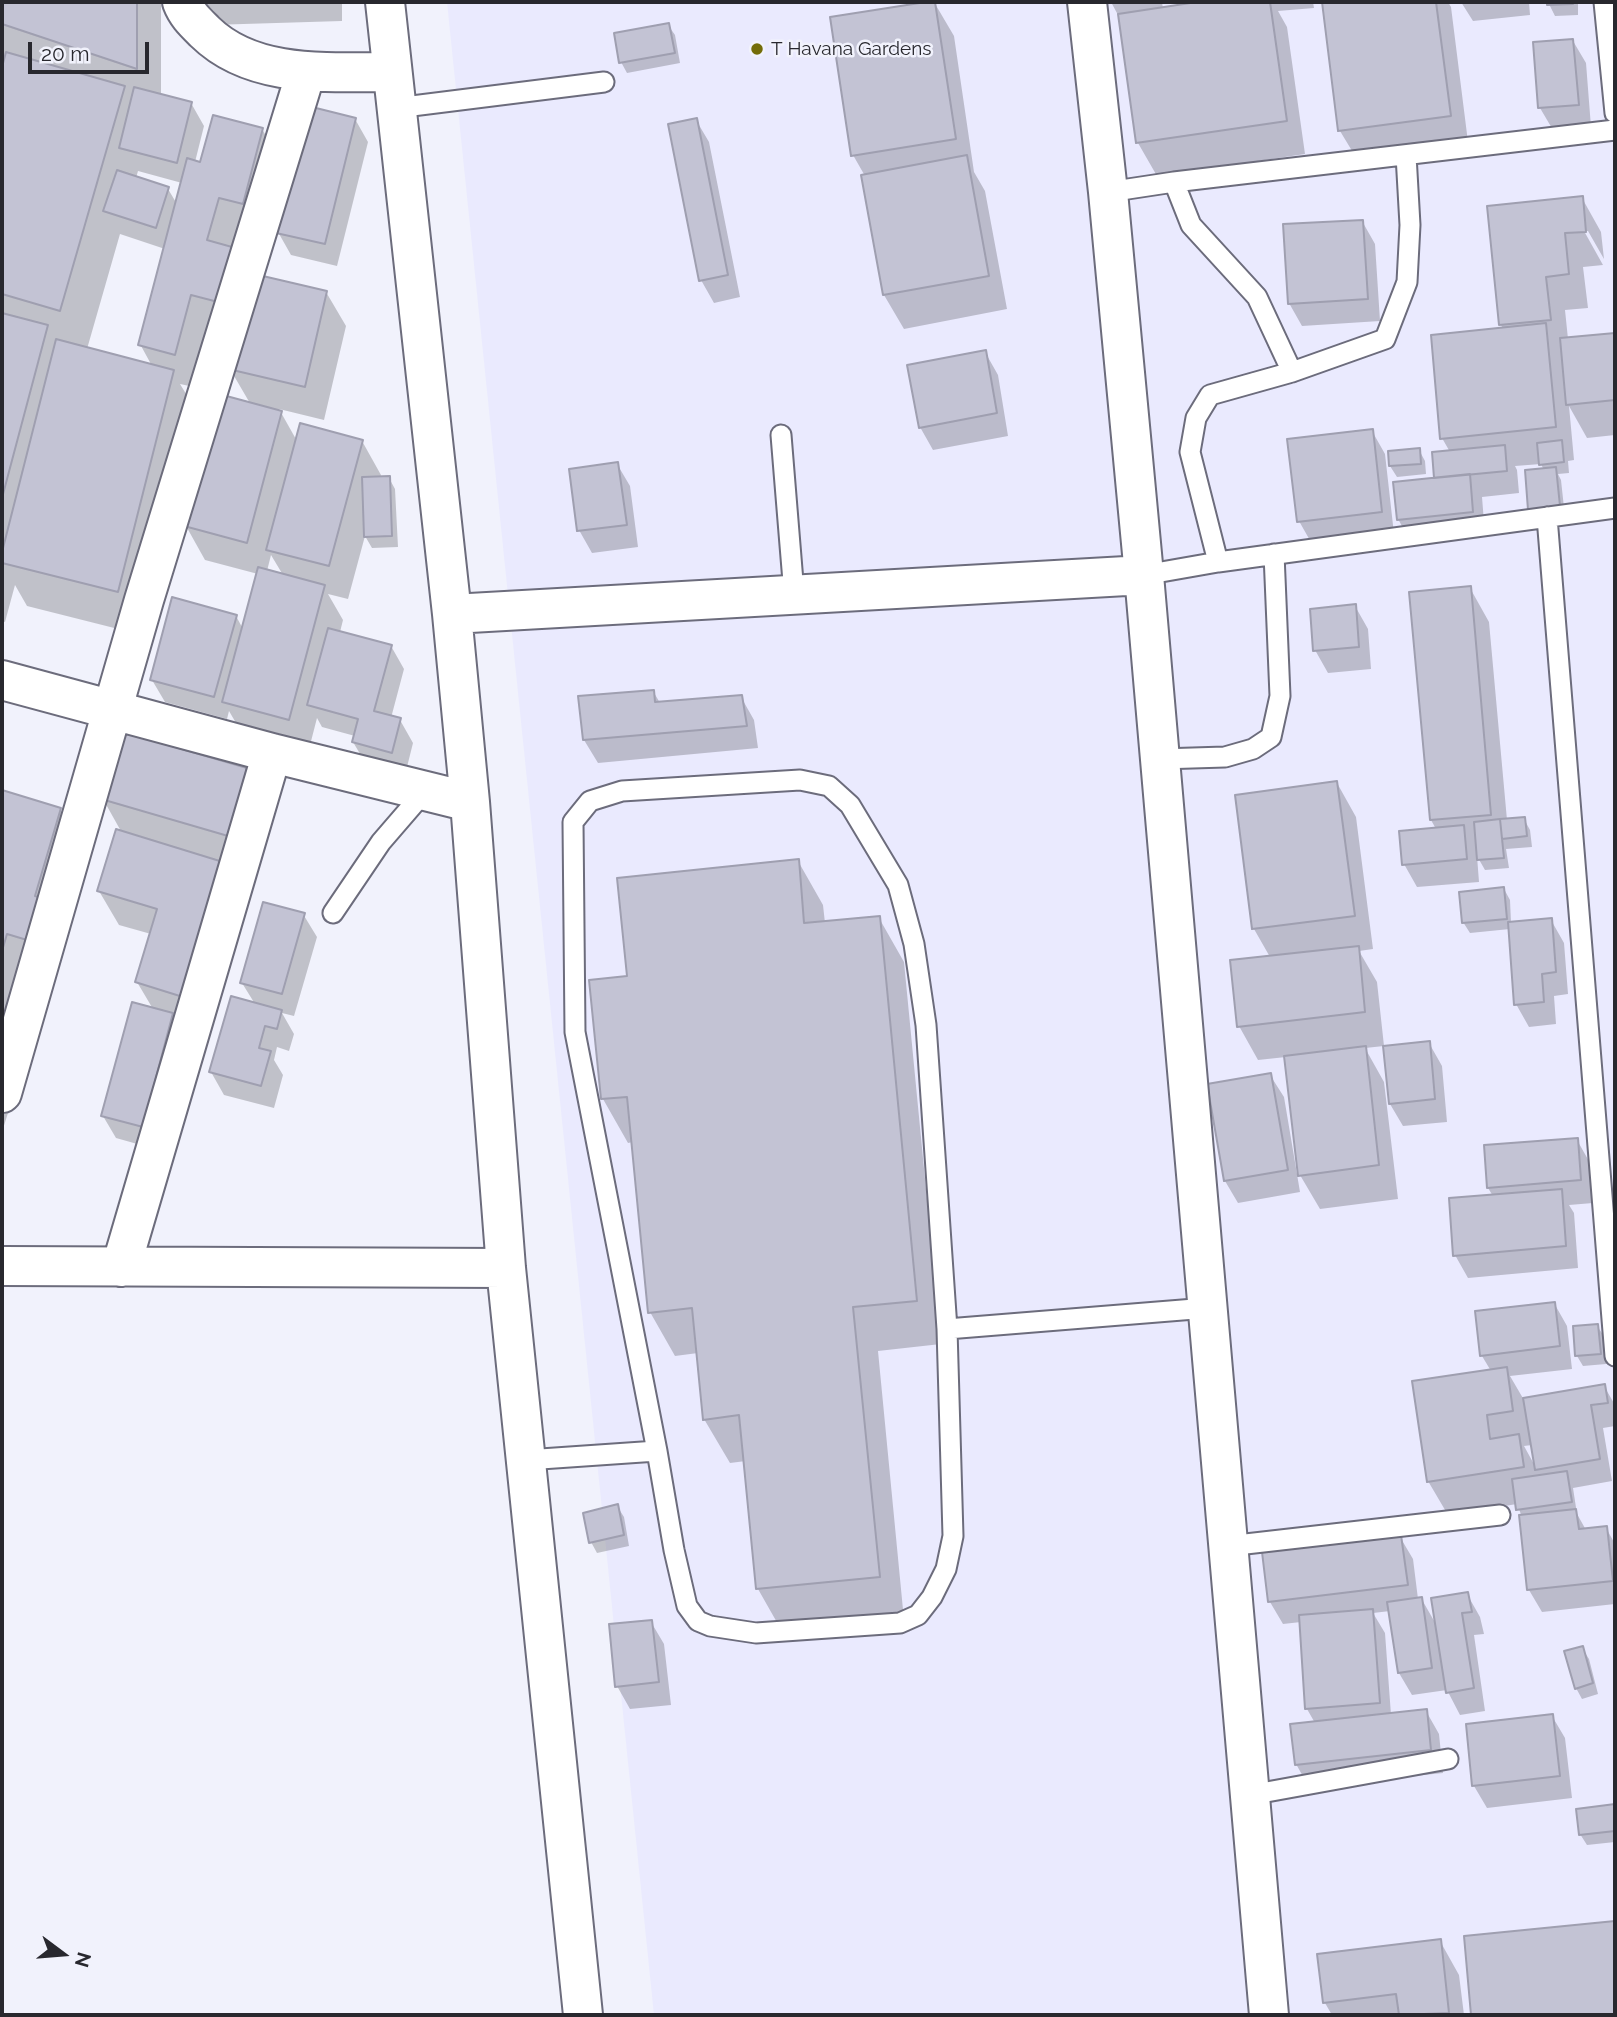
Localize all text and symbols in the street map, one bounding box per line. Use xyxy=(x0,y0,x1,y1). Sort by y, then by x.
scale bar xyxy=(32,28,152,72)
place label: T Havana Gardens xyxy=(771,38,932,60)
text: 20 m xyxy=(41,41,89,66)
marker: T Havana Gardens xyxy=(749,41,765,57)
north arrow xyxy=(28,1919,98,1989)
text: N xyxy=(71,1950,96,1970)

